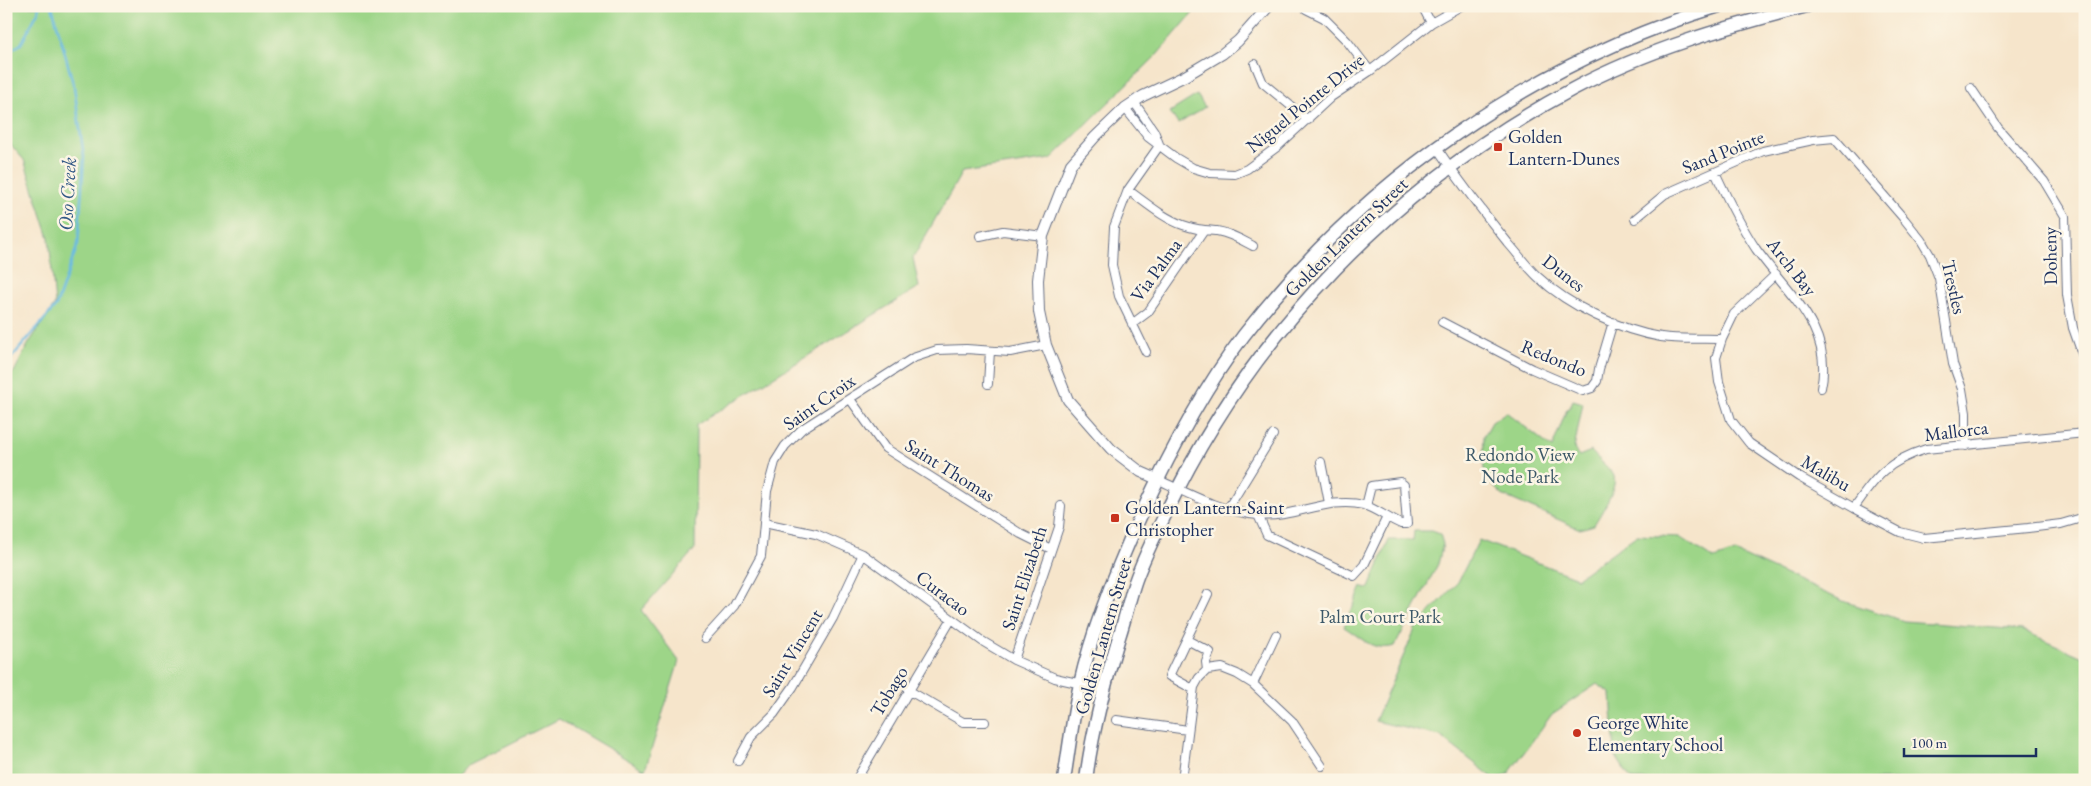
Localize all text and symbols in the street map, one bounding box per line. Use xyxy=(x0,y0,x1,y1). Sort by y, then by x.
street label: Niguel Pointe Drive xyxy=(1241,48,1369,158)
place label: Golden Lantern-Dunes xyxy=(1508,124,1620,171)
street label: Sand Pointe xyxy=(1678,124,1768,180)
marker: Golden Lantern-Dunes xyxy=(1492,141,1504,153)
water label: Oso Creek xyxy=(52,157,82,231)
street label: Golden Lantern Street xyxy=(1279,172,1413,302)
street label: Doheny xyxy=(2037,226,2063,285)
street label: Arch Bay xyxy=(1761,232,1823,302)
street label: Via Palma xyxy=(1125,233,1188,307)
street label: Dunes xyxy=(1537,248,1591,298)
street label: Trestles xyxy=(1936,257,1972,317)
street label: Redondo xyxy=(1517,334,1591,382)
street label: Saint Croix xyxy=(778,368,861,436)
street label: Mallorca xyxy=(1923,415,1990,447)
street label: Saint Thomas xyxy=(900,433,1000,507)
park label: Redondo View Node Park xyxy=(1465,442,1576,489)
street label: Malibu xyxy=(1797,449,1855,497)
place label: Golden Lantern-Saint Christopher xyxy=(1125,495,1284,542)
marker: Golden Lantern-Saint Christopher xyxy=(1109,512,1121,524)
street label: Saint Elizabeth xyxy=(995,522,1053,633)
street label: Golden Lantern Street xyxy=(1069,554,1137,718)
street label: Curacao xyxy=(911,564,975,622)
street label: Saint Vincent xyxy=(756,604,828,702)
park label: Palm Court Park xyxy=(1319,604,1442,629)
street label: Tobago xyxy=(864,661,914,721)
place label: George White Elementary School xyxy=(1587,710,1724,757)
scale bar xyxy=(1904,726,2036,758)
marker: George White Elementary School xyxy=(1571,727,1583,739)
text: 100 m xyxy=(1911,733,1948,752)

